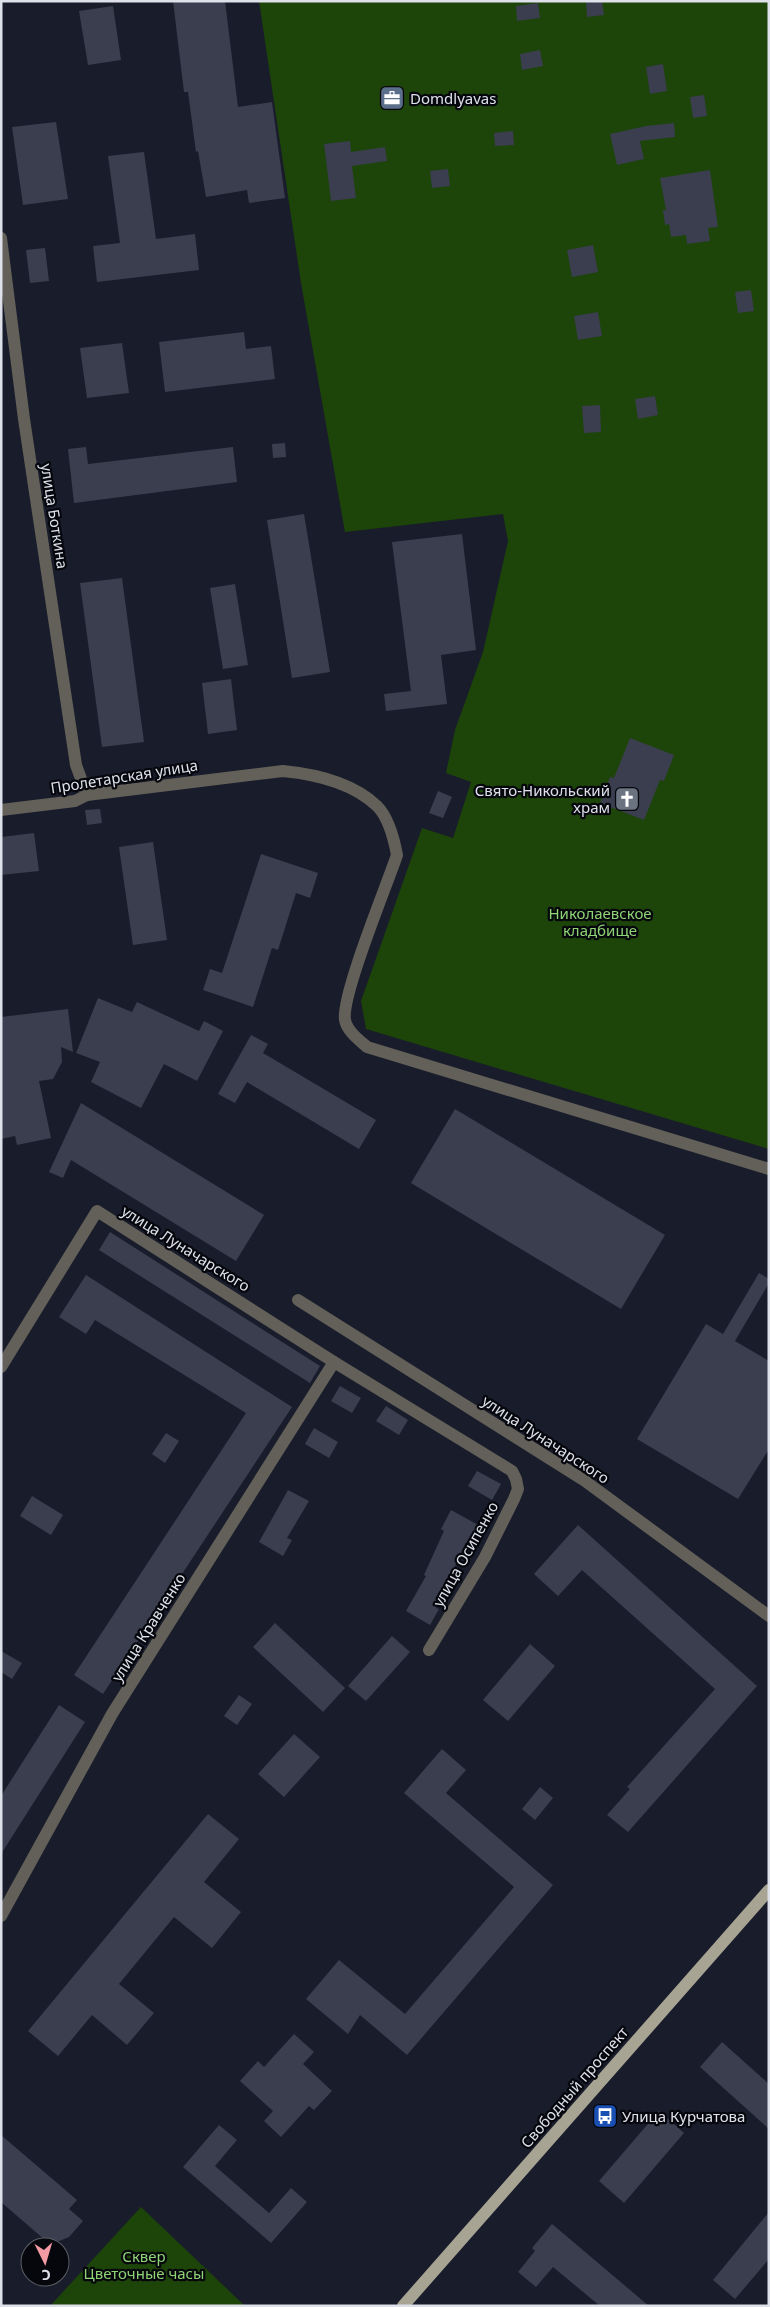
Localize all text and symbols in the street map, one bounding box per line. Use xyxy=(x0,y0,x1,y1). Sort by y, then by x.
office icon: Domdlyavas xyxy=(379,85,405,111)
place label: Domdlyavas xyxy=(410,88,496,108)
street label: улица Боткина xyxy=(37,462,73,570)
street label: Пролетарская улица xyxy=(49,754,199,798)
place label: Свято-Никольский храм xyxy=(475,780,610,817)
church icon: Свято-Никольский храм xyxy=(614,786,640,812)
park label: Николаевское кладбище xyxy=(548,903,652,940)
street label: улица Луначарского xyxy=(118,1200,254,1296)
street label: улица Луначарского xyxy=(479,1390,613,1488)
street label: улица Осипенко xyxy=(428,1498,502,1610)
street label: улица Кравченко xyxy=(107,1569,190,1685)
street label: Свободный проспект xyxy=(516,2022,632,2152)
bus stop icon: Улица Курчатова xyxy=(592,2103,618,2129)
place label: Улица Курчатова xyxy=(622,2106,745,2126)
north arrow xyxy=(20,2237,70,2287)
park label: Сквер Цветочные часы xyxy=(84,2246,204,2283)
text: С xyxy=(41,2266,52,2285)

